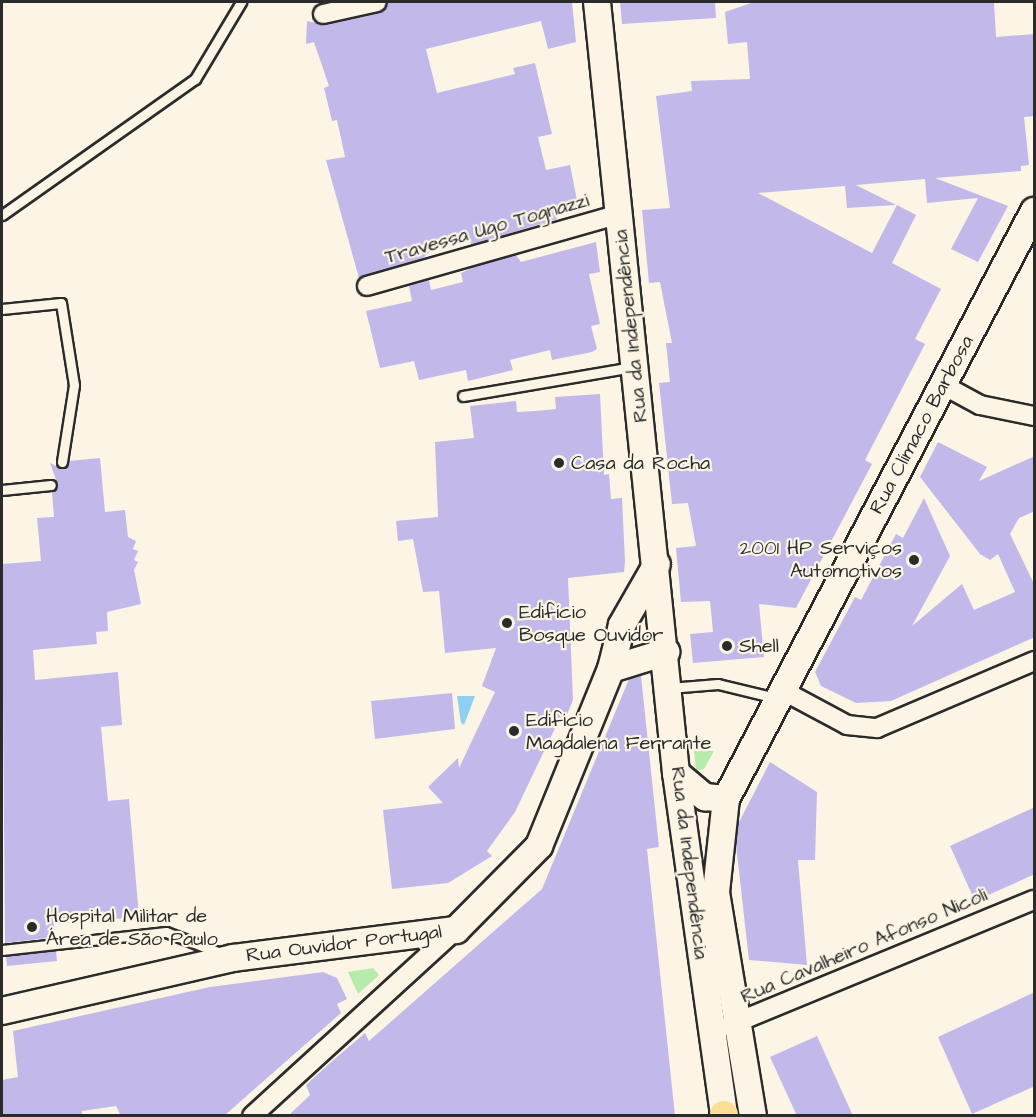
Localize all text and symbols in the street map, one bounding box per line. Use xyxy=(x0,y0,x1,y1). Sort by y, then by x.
street label: Travessa Ugo Tognazzi xyxy=(382,188,592,270)
street label: Rua da Independência xyxy=(609,228,653,424)
street label: Rua Clímaco Barbosa xyxy=(865,332,979,518)
place label: Casa da Rocha xyxy=(571,451,710,475)
marker: Casa da Rocha xyxy=(552,456,566,470)
place label: 2001 HP Serviços Automotivos xyxy=(740,536,902,583)
marker: 2001 HP Serviços Automotivos xyxy=(907,553,921,567)
place label: Edifício Bosque Ouvidor xyxy=(519,600,663,647)
marker: Edifício Bosque Ouvidor xyxy=(500,616,514,630)
place label: Shell xyxy=(739,634,779,658)
marker: Shell xyxy=(720,639,734,653)
place label: Edificio Magdalena Ferrante xyxy=(526,708,711,755)
marker: Edificio Magdalena Ferrante xyxy=(507,724,521,738)
street label: Rua da Independência xyxy=(665,765,713,961)
street label: Rua Cavalheiro Afonso Nicoli xyxy=(737,883,991,1009)
place label: Hospital Militar de Área de São Paulo xyxy=(46,904,218,951)
marker: Hospital Militar de Área de São Paulo xyxy=(23,918,41,936)
street label: Rua Ouvidor Portugal xyxy=(245,920,443,968)

